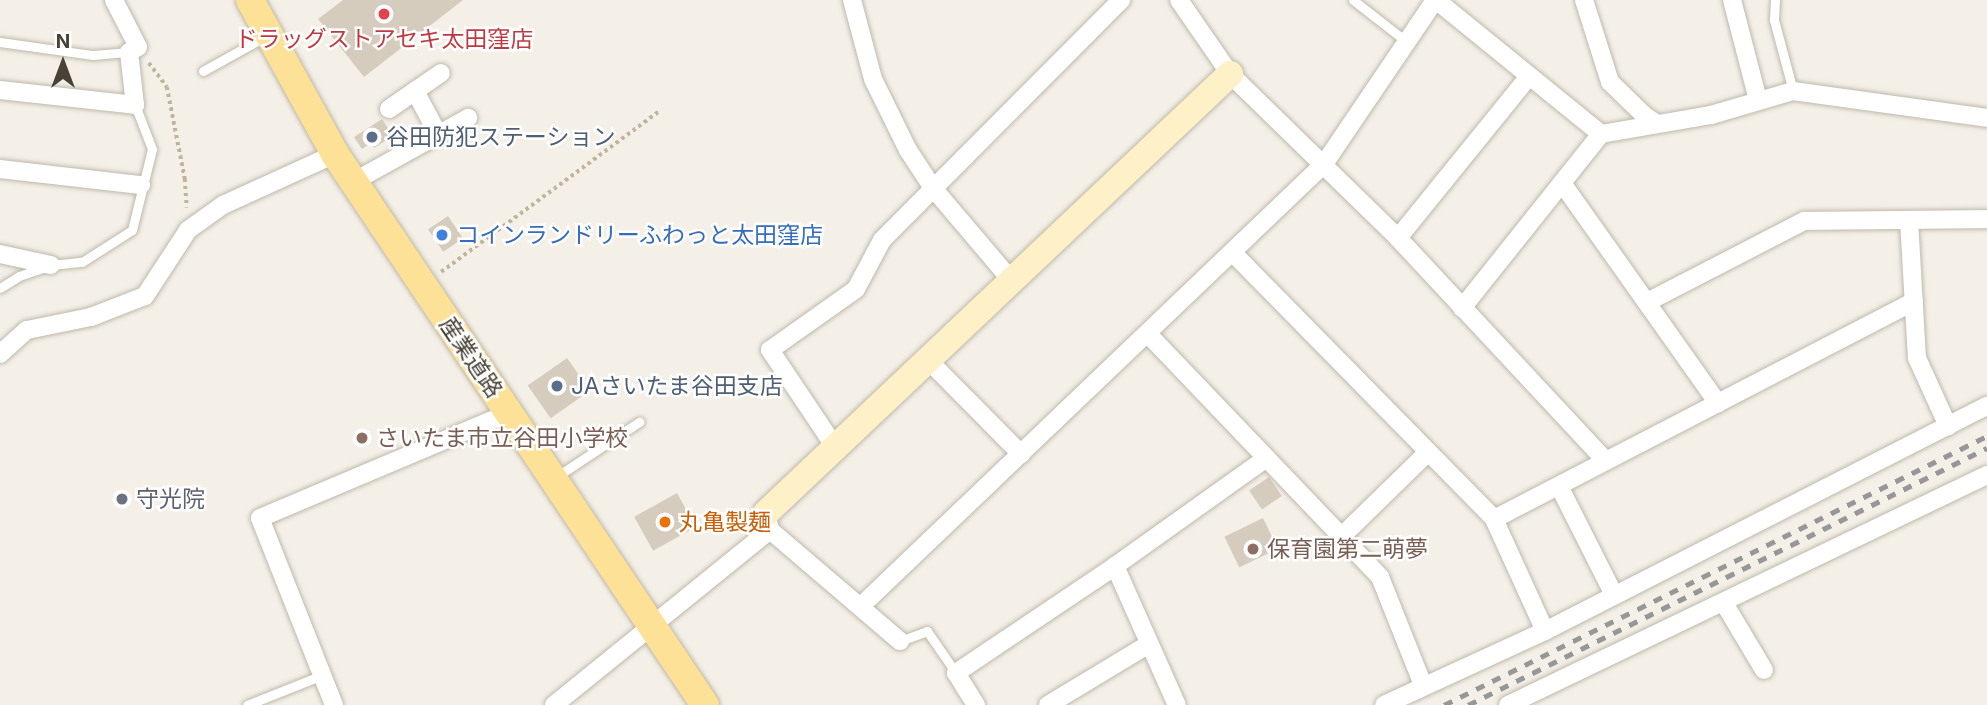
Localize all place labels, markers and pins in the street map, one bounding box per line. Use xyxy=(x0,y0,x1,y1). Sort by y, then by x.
marker: ドラッグストアセキ太田窪店 xyxy=(376,6,392,22)
place label: ドラッグストアセキ太田窪店 xyxy=(235,25,533,53)
place label: 谷田防犯ステーション xyxy=(386,123,616,151)
marker: 谷田防犯ステーション xyxy=(364,129,380,145)
place label: コインランドリーふわっと太田窪店 xyxy=(456,221,824,249)
marker: コインランドリーふわっと太田窪店 xyxy=(434,227,450,243)
place label: JAさいたま谷田支店 xyxy=(571,372,784,400)
marker: JAさいたま谷田支店 xyxy=(549,378,565,394)
place label: さいたま市立谷田小学校 xyxy=(376,424,629,452)
marker: さいたま市立谷田小学校 xyxy=(354,430,370,446)
place label: 守光院 xyxy=(136,485,205,513)
marker: 守光院 xyxy=(114,491,130,507)
place label: 丸亀製麺 xyxy=(679,508,771,536)
marker: 丸亀製麺 xyxy=(657,514,673,530)
place label: 保育園第二萌夢 xyxy=(1267,535,1428,563)
marker: 保育園第二萌夢 xyxy=(1245,541,1261,557)

